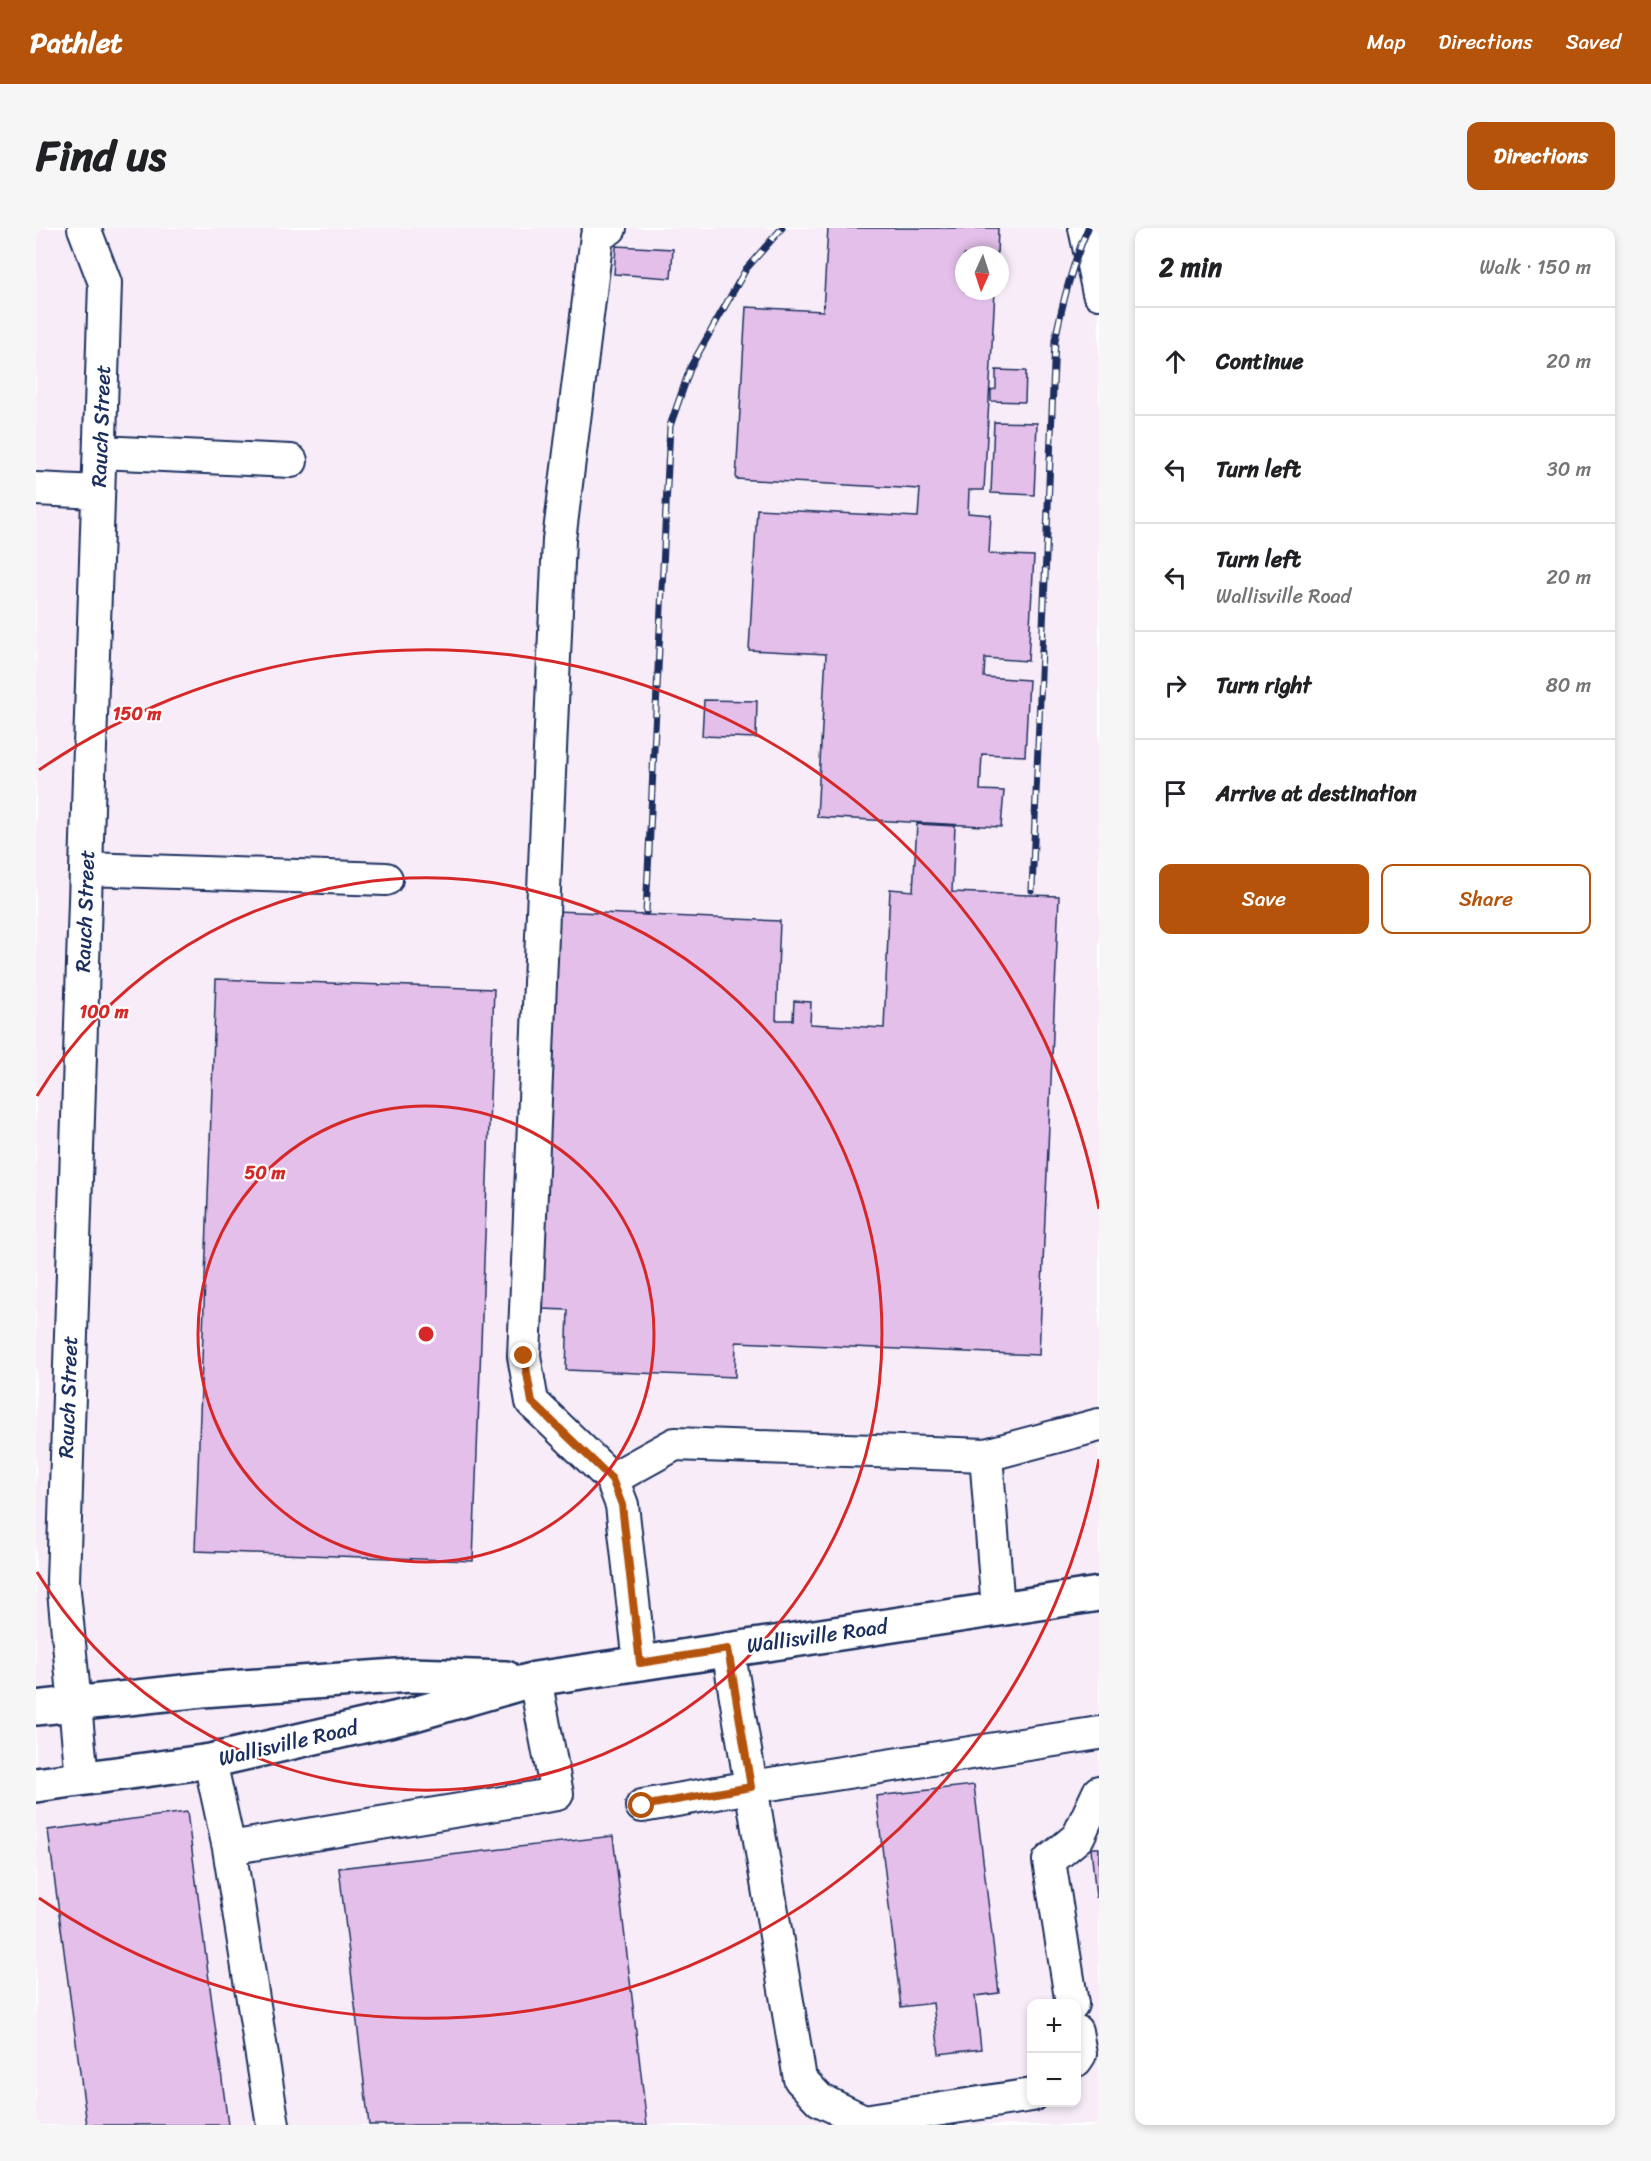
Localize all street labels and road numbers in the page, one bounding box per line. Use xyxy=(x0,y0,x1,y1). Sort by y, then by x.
street label: Rauch Street xyxy=(80,364,122,488)
street label: Rauch Street xyxy=(64,849,106,973)
street label: Rauch Street xyxy=(47,1335,89,1459)
street label: Wallisville Road xyxy=(744,1607,892,1665)
street label: Wallisville Road xyxy=(215,1708,363,1777)

